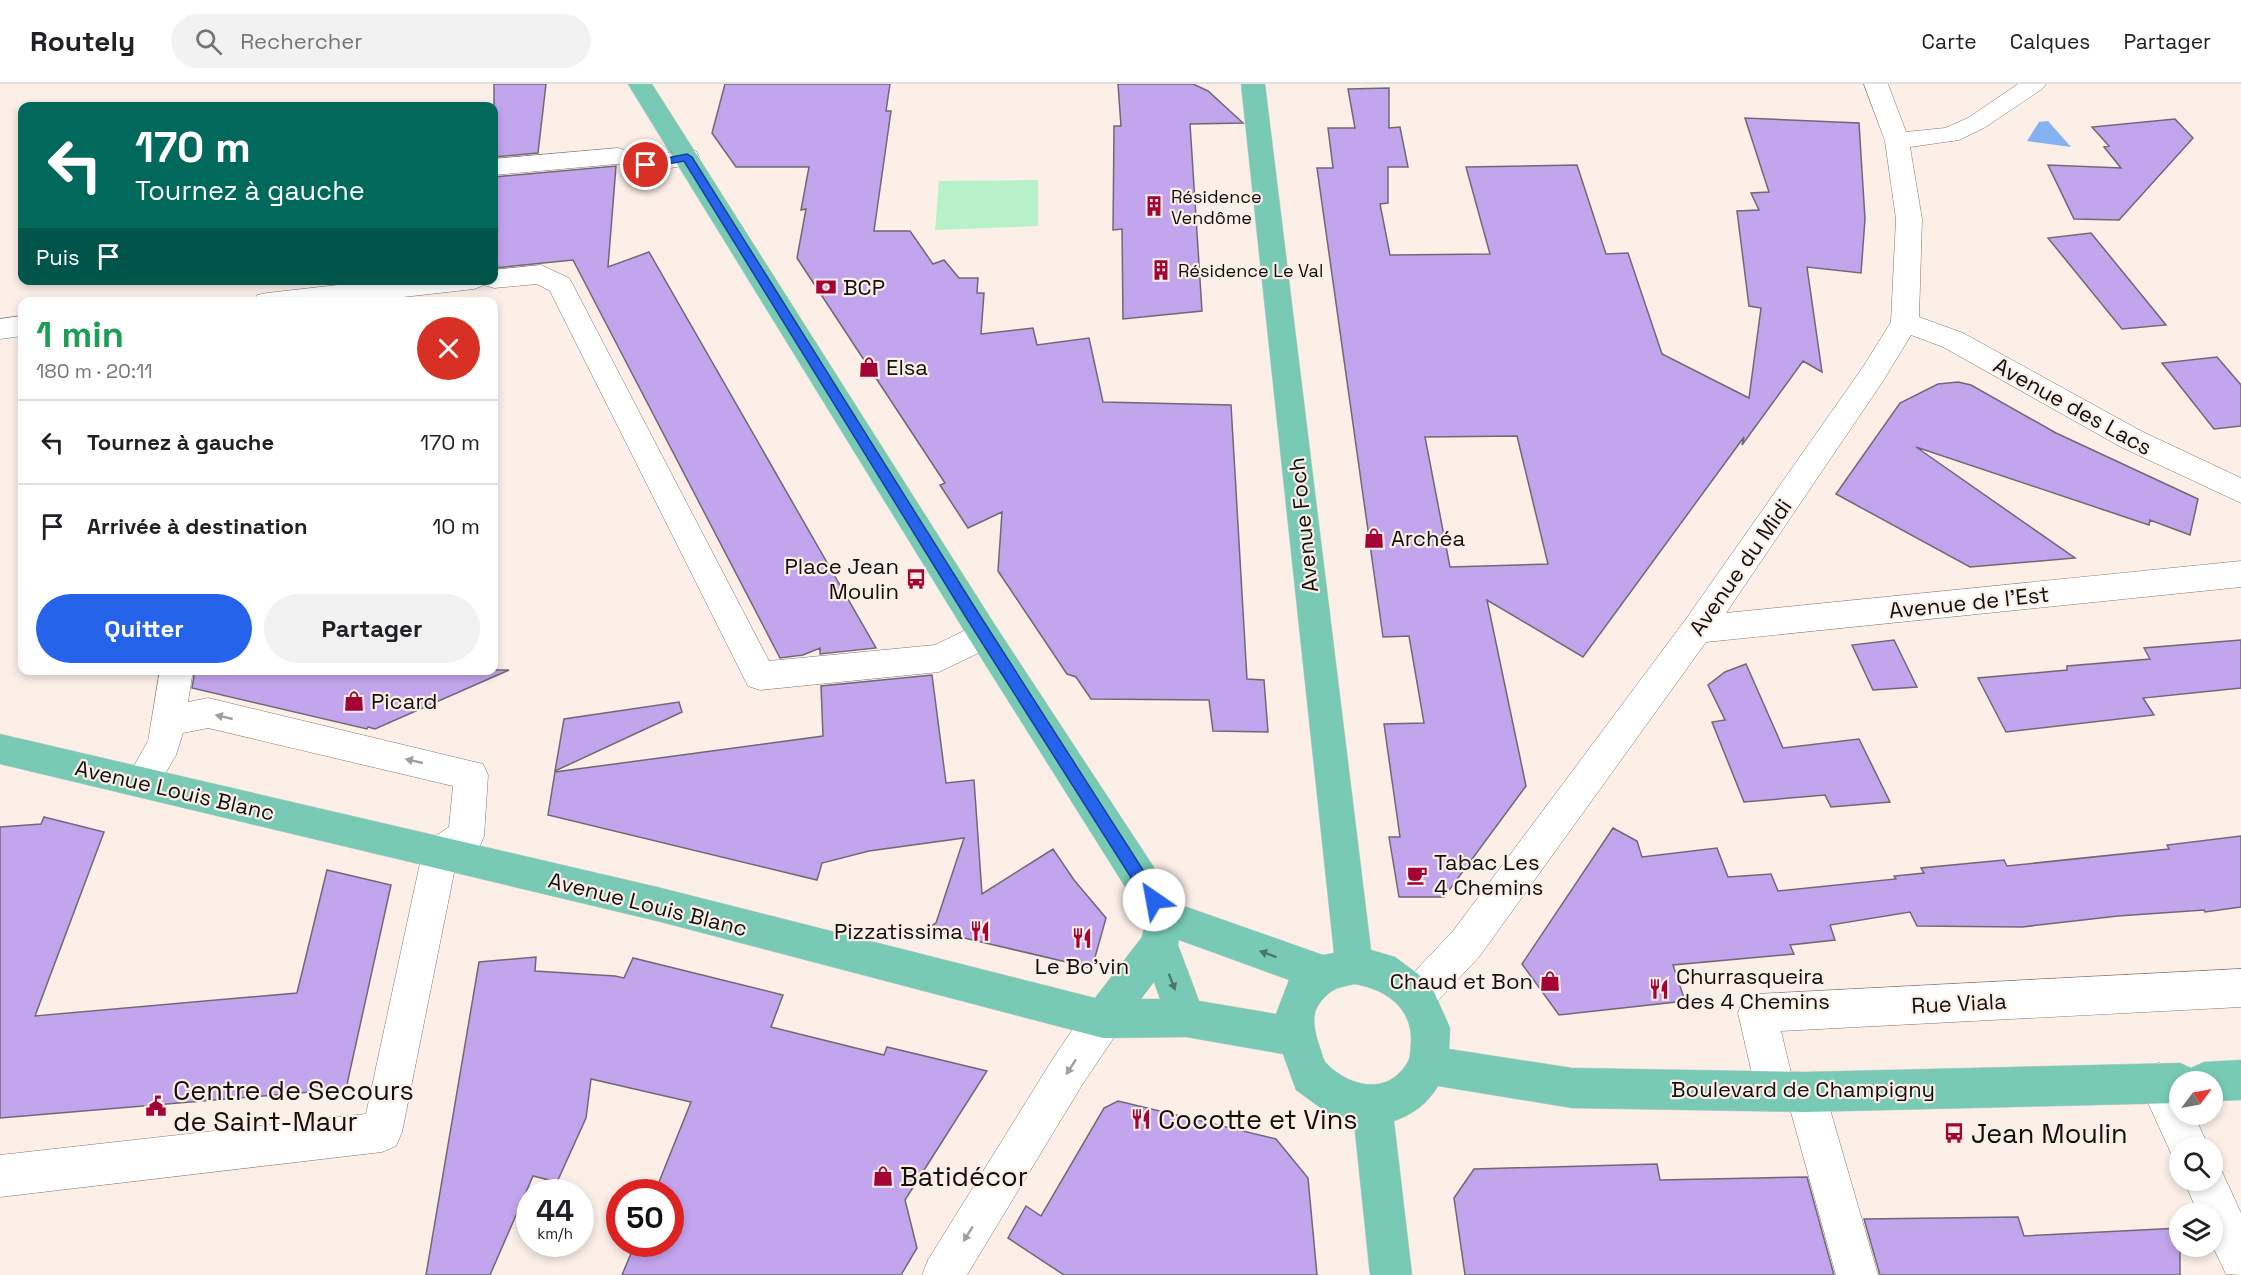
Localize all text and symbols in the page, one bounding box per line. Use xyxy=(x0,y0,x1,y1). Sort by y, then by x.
search box xyxy=(171,14,591,68)
text: Routely xyxy=(30,23,135,59)
icon: search xyxy=(192,25,225,58)
text: Rechercher xyxy=(240,27,363,55)
text: Carte xyxy=(1922,28,1977,55)
text: Calques xyxy=(2010,28,2090,55)
text: Partager xyxy=(2123,28,2211,55)
text: 170 m xyxy=(135,121,251,174)
icon: left xyxy=(36,126,114,204)
pin xyxy=(620,139,671,190)
icon: arrive xyxy=(629,148,662,181)
text: Tournez à gauche xyxy=(135,173,365,208)
place label: Résidence Vendôme xyxy=(1171,185,1262,229)
building icon: Résidence Vendôme xyxy=(1142,194,1166,218)
icon: arrive xyxy=(92,240,125,273)
text: Puis xyxy=(36,243,80,271)
building icon: Résidence Le Val xyxy=(1149,258,1173,282)
place label: Résidence Le Val xyxy=(1178,259,1323,282)
place label: BCP xyxy=(843,273,885,301)
bank icon: BCP xyxy=(814,275,838,299)
text: 1 min xyxy=(36,312,124,358)
button: close xyxy=(417,317,480,380)
street label: Avenue des Lacs xyxy=(1989,351,2157,461)
place label: Elsa xyxy=(886,353,928,381)
shop icon: Elsa xyxy=(857,355,881,379)
text: 180 m · 20:11 xyxy=(36,358,153,384)
icon: left xyxy=(36,426,69,459)
text: Tournez à gauche xyxy=(87,428,274,456)
text: 170 m xyxy=(420,428,480,456)
street label: Avenue Foch xyxy=(1282,456,1324,594)
street label: Avenue du Midi xyxy=(1682,493,1798,641)
icon: arrive xyxy=(36,510,69,543)
text: Arrivée à destination xyxy=(87,512,308,540)
text: 10 m xyxy=(432,512,480,540)
place label: Archéa xyxy=(1391,524,1465,552)
shop icon: Archéa xyxy=(1362,526,1386,550)
place label: Place Jean Moulin xyxy=(785,552,899,605)
bus stop icon: Place Jean Moulin xyxy=(904,567,928,591)
street label: Avenue de l'Est xyxy=(1887,580,2051,624)
button: Quitter xyxy=(36,594,252,663)
button: Partager xyxy=(264,594,480,663)
place label: Picard xyxy=(371,687,437,715)
shop icon: Picard xyxy=(342,689,366,713)
one-way arrow xyxy=(215,712,234,721)
street label: Avenue Louis Blanc xyxy=(72,753,278,827)
one-way arrow xyxy=(405,755,424,765)
place label: Tabac Les 4 Chemins xyxy=(1434,848,1543,901)
cafe icon: Tabac Les 4 Chemins xyxy=(1405,863,1429,887)
street label: Avenue Louis Blanc xyxy=(546,866,750,942)
position arrow xyxy=(1122,868,1186,932)
place label: Pizzatissima xyxy=(834,917,963,945)
restaurant icon: Pizzatissima xyxy=(968,919,992,943)
restaurant icon: Le Bo'vin xyxy=(1070,926,1094,950)
one-way arrow xyxy=(1259,949,1277,959)
place label: Le Bo'vin xyxy=(1035,952,1129,980)
place label: Churrasqueira des 4 Chemins xyxy=(1676,962,1830,1015)
place label: Chaud et Bon xyxy=(1390,967,1533,995)
shop icon: Chaud et Bon xyxy=(1538,969,1562,993)
one-way arrow xyxy=(1168,973,1178,991)
restaurant icon: Churrasqueira des 4 Chemins xyxy=(1647,977,1671,1001)
street label: Rue Viala xyxy=(1911,987,2008,1019)
one-way arrow xyxy=(1065,1059,1077,1075)
north arrow xyxy=(2169,1071,2223,1125)
map controls xyxy=(2169,1071,2223,1257)
place label: Centre de Secours de Saint-Maur xyxy=(173,1073,414,1139)
street label: Boulevard de Champigny xyxy=(1671,1075,1935,1103)
public building icon: Centre de Secours de Saint-Maur xyxy=(144,1094,168,1118)
place label: Cocotte et Vins xyxy=(1158,1102,1357,1137)
restaurant icon: Cocotte et Vins xyxy=(1129,1107,1153,1131)
place label: Jean Moulin xyxy=(1971,1116,2128,1151)
bus stop icon: Jean Moulin xyxy=(1942,1121,1966,1145)
button: search xyxy=(2169,1137,2223,1191)
place label: Batidécor xyxy=(900,1159,1028,1194)
shop icon: Batidécor xyxy=(871,1164,895,1188)
speed limit sign: 50 xyxy=(606,1179,684,1257)
text: 44 xyxy=(536,1191,574,1230)
button: layers xyxy=(2169,1203,2223,1257)
text: km/h xyxy=(537,1224,573,1243)
one-way arrow xyxy=(963,1225,974,1242)

